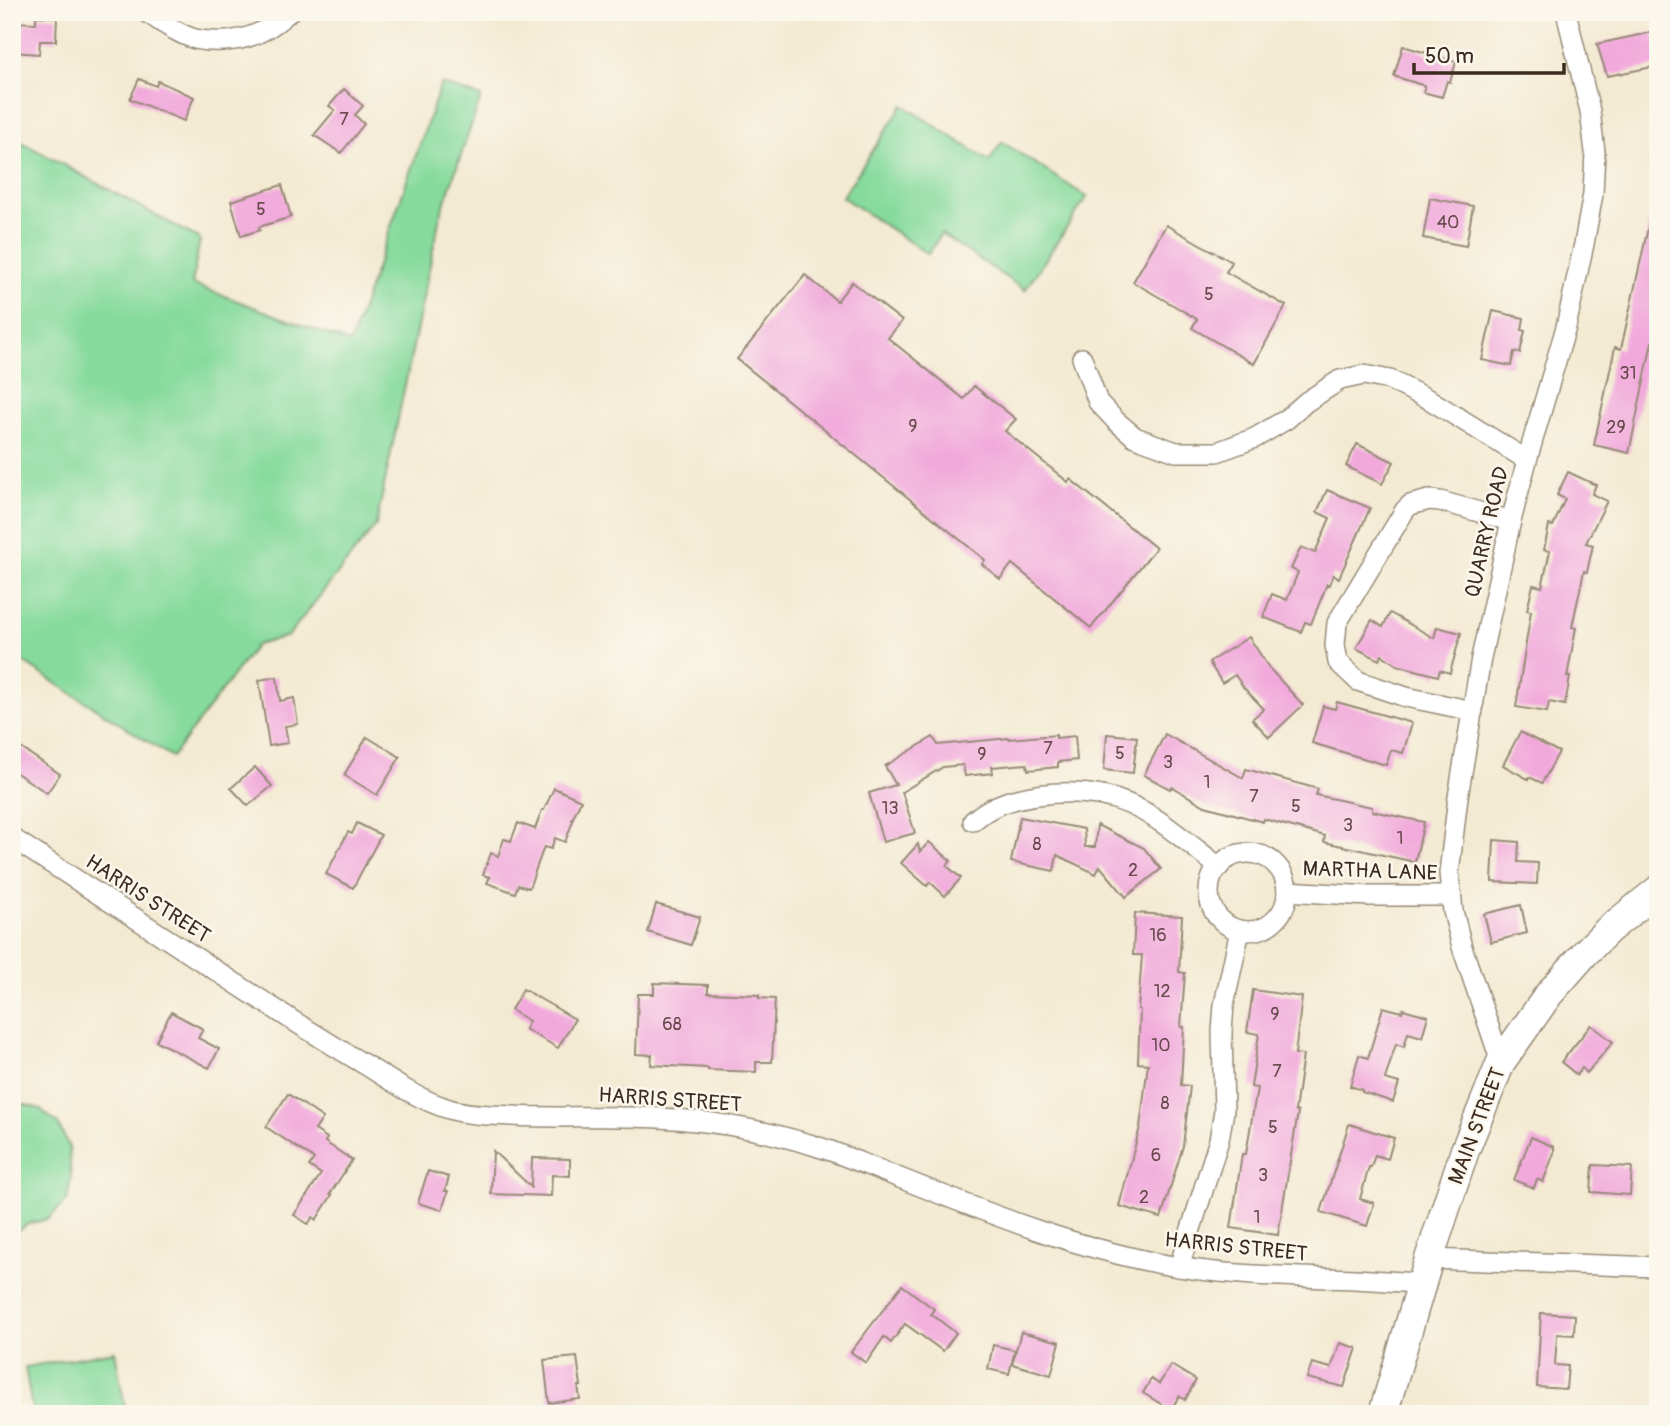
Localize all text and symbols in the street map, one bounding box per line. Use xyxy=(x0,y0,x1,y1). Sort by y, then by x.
scale bar xyxy=(1414,32,1565,76)
text: 50 m xyxy=(1425,43,1474,70)
house number: 7 xyxy=(339,108,349,131)
house number: 5 xyxy=(256,198,266,221)
house number: 40 xyxy=(1437,211,1459,234)
house number: 5 xyxy=(1204,283,1214,306)
house number: 31 xyxy=(1619,362,1637,385)
house number: 9 xyxy=(908,415,918,438)
house number: 29 xyxy=(1606,416,1626,439)
street label: QUARRY ROAD xyxy=(1459,464,1515,600)
house number: 7 xyxy=(1043,737,1053,760)
house number: 5 xyxy=(1115,742,1125,765)
house number: 9 xyxy=(977,743,987,766)
house number: 3 xyxy=(1163,751,1173,774)
house number: 1 xyxy=(1203,771,1211,794)
house number: 7 xyxy=(1249,785,1259,808)
house number: 5 xyxy=(1291,795,1301,818)
house number: 13 xyxy=(881,797,899,820)
house number: 3 xyxy=(1343,814,1353,837)
house number: 1 xyxy=(1396,827,1404,850)
house number: 8 xyxy=(1032,833,1042,856)
street label: HARRIS STREET xyxy=(80,849,216,950)
street label: MARTHA LANE xyxy=(1302,855,1438,887)
house number: 2 xyxy=(1128,859,1138,882)
house number: 16 xyxy=(1149,924,1167,947)
house number: 12 xyxy=(1153,980,1171,1003)
house number: 9 xyxy=(1270,1003,1280,1026)
house number: 68 xyxy=(662,1013,682,1036)
house number: 10 xyxy=(1151,1034,1171,1057)
house number: 7 xyxy=(1272,1060,1282,1083)
street label: MAIN STREET xyxy=(1442,1063,1512,1188)
street label: HARRIS STREET xyxy=(597,1082,743,1118)
house number: 8 xyxy=(1160,1092,1170,1115)
house number: 5 xyxy=(1268,1116,1278,1139)
house number: 6 xyxy=(1151,1144,1161,1167)
house number: 3 xyxy=(1258,1164,1268,1187)
house number: 2 xyxy=(1139,1186,1149,1209)
house number: 1 xyxy=(1253,1206,1261,1229)
street label: HARRIS STREET xyxy=(1163,1226,1309,1268)

